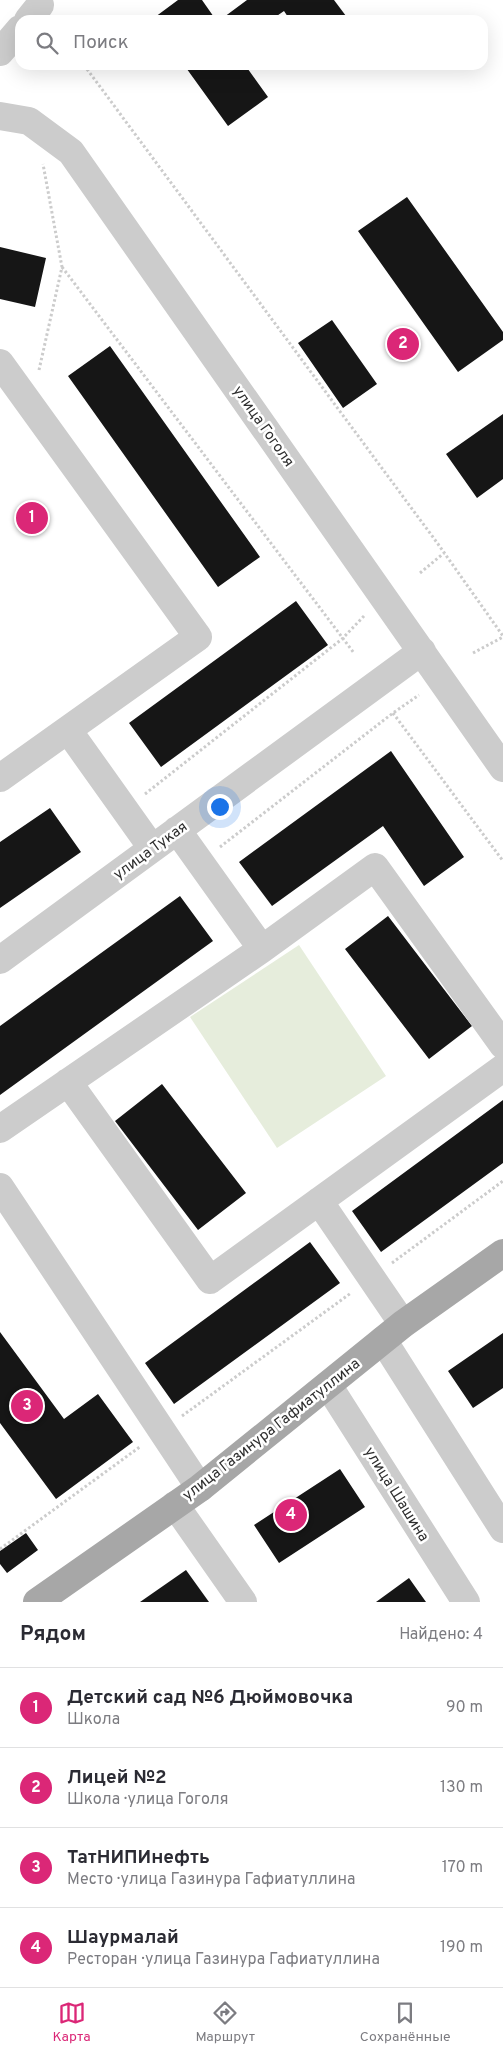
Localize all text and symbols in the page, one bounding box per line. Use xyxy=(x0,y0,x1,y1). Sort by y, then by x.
search box xyxy=(15,15,488,70)
icon: search xyxy=(33,29,61,57)
text: Поиск xyxy=(73,31,129,55)
pin: 2 xyxy=(387,325,419,363)
street label: улица Гоголя xyxy=(228,383,298,471)
pin: 1 xyxy=(16,499,48,537)
your location xyxy=(207,794,233,820)
street label: улица Тукая xyxy=(110,818,192,885)
street label: улица Газинура Гафиатуллина xyxy=(179,1355,364,1505)
pin: 3 xyxy=(11,1387,43,1425)
street label: улица Шашина xyxy=(359,1444,432,1546)
pin: 4 xyxy=(275,1496,307,1534)
text: Рядом xyxy=(20,1621,86,1648)
text: Найдено: 4 xyxy=(399,1625,483,1645)
text: Детский сад №6 Дюймовочка xyxy=(67,1686,353,1710)
text: 1 xyxy=(33,1698,39,1718)
text: 90 m xyxy=(446,1698,483,1718)
text: Школа xyxy=(67,1710,120,1730)
text: Лицей №2 xyxy=(67,1766,167,1790)
text: 2 xyxy=(31,1778,41,1798)
text: 130 m xyxy=(440,1778,483,1798)
text: Школа · улица Гоголя xyxy=(67,1790,229,1810)
text: ТатНИПИнефть xyxy=(67,1846,210,1870)
text: 3 xyxy=(31,1858,41,1878)
text: 170 m xyxy=(442,1858,483,1878)
text: Место · улица Газинура Гафиатуллина xyxy=(67,1870,355,1890)
text: Шаурмалай xyxy=(67,1926,179,1950)
text: 4 xyxy=(31,1938,41,1958)
text: 190 m xyxy=(440,1938,483,1958)
text: Ресторан · улица Газинура Гафиатуллина xyxy=(67,1950,380,1970)
tab: Карта xyxy=(52,1999,91,2046)
tab: Маршрут xyxy=(195,1999,255,2046)
tab: Сохранённые xyxy=(360,1999,451,2046)

